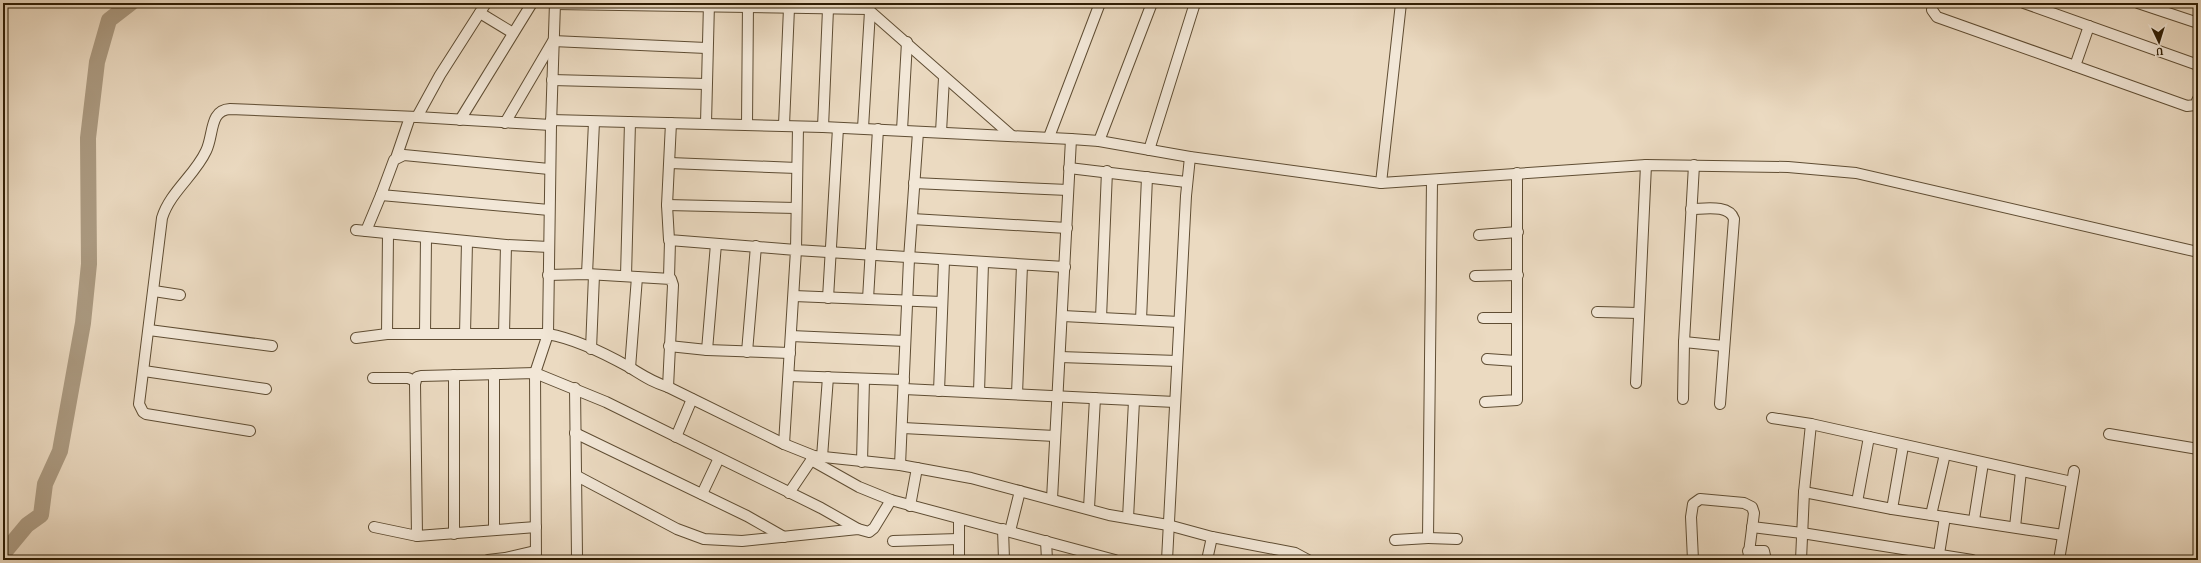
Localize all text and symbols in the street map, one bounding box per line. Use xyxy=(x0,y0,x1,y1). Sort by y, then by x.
north arrow xyxy=(2139,22,2179,62)
text: U xyxy=(2155,44,2164,59)

